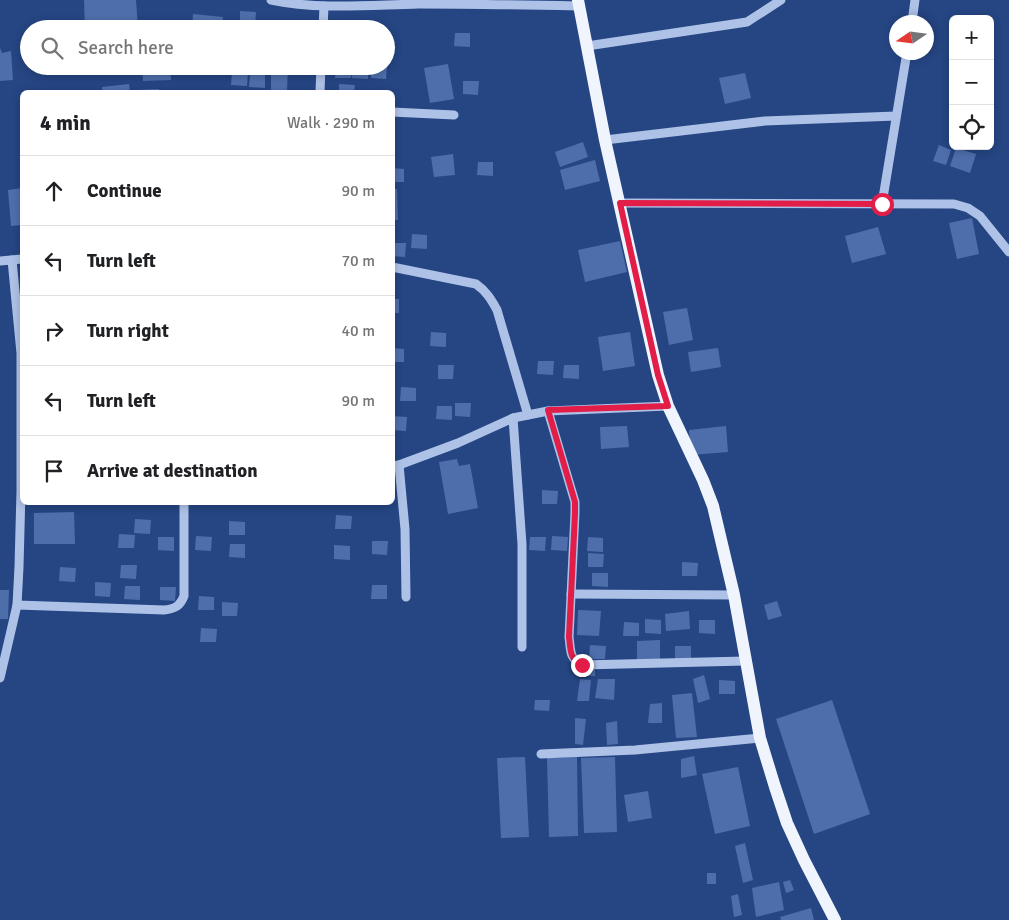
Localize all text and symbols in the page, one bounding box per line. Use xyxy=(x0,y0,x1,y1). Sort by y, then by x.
north arrow xyxy=(889,15,934,60)
map controls xyxy=(949,15,994,150)
button: + xyxy=(949,15,994,60)
search box xyxy=(20,20,395,75)
icon: search xyxy=(38,34,66,62)
text: Search here xyxy=(78,36,174,60)
button: − xyxy=(949,60,994,105)
button: locate xyxy=(949,105,994,150)
text: 4 min xyxy=(40,110,91,136)
text: Walk · 290 m xyxy=(287,113,375,133)
icon: ahead xyxy=(40,177,68,205)
text: Continue xyxy=(87,179,162,203)
text: 90 m xyxy=(341,181,375,201)
route start xyxy=(871,193,894,216)
icon: left xyxy=(40,247,68,275)
text: Turn left xyxy=(87,249,156,273)
text: 70 m xyxy=(341,251,375,271)
icon: right xyxy=(40,317,68,345)
text: Turn right xyxy=(87,319,169,343)
text: 40 m xyxy=(341,321,375,341)
icon: left xyxy=(40,387,68,415)
text: Turn left xyxy=(87,389,156,413)
text: 90 m xyxy=(341,391,375,411)
icon: arrive xyxy=(40,457,68,485)
text: Arrive at destination xyxy=(87,459,258,483)
route end xyxy=(571,654,594,677)

